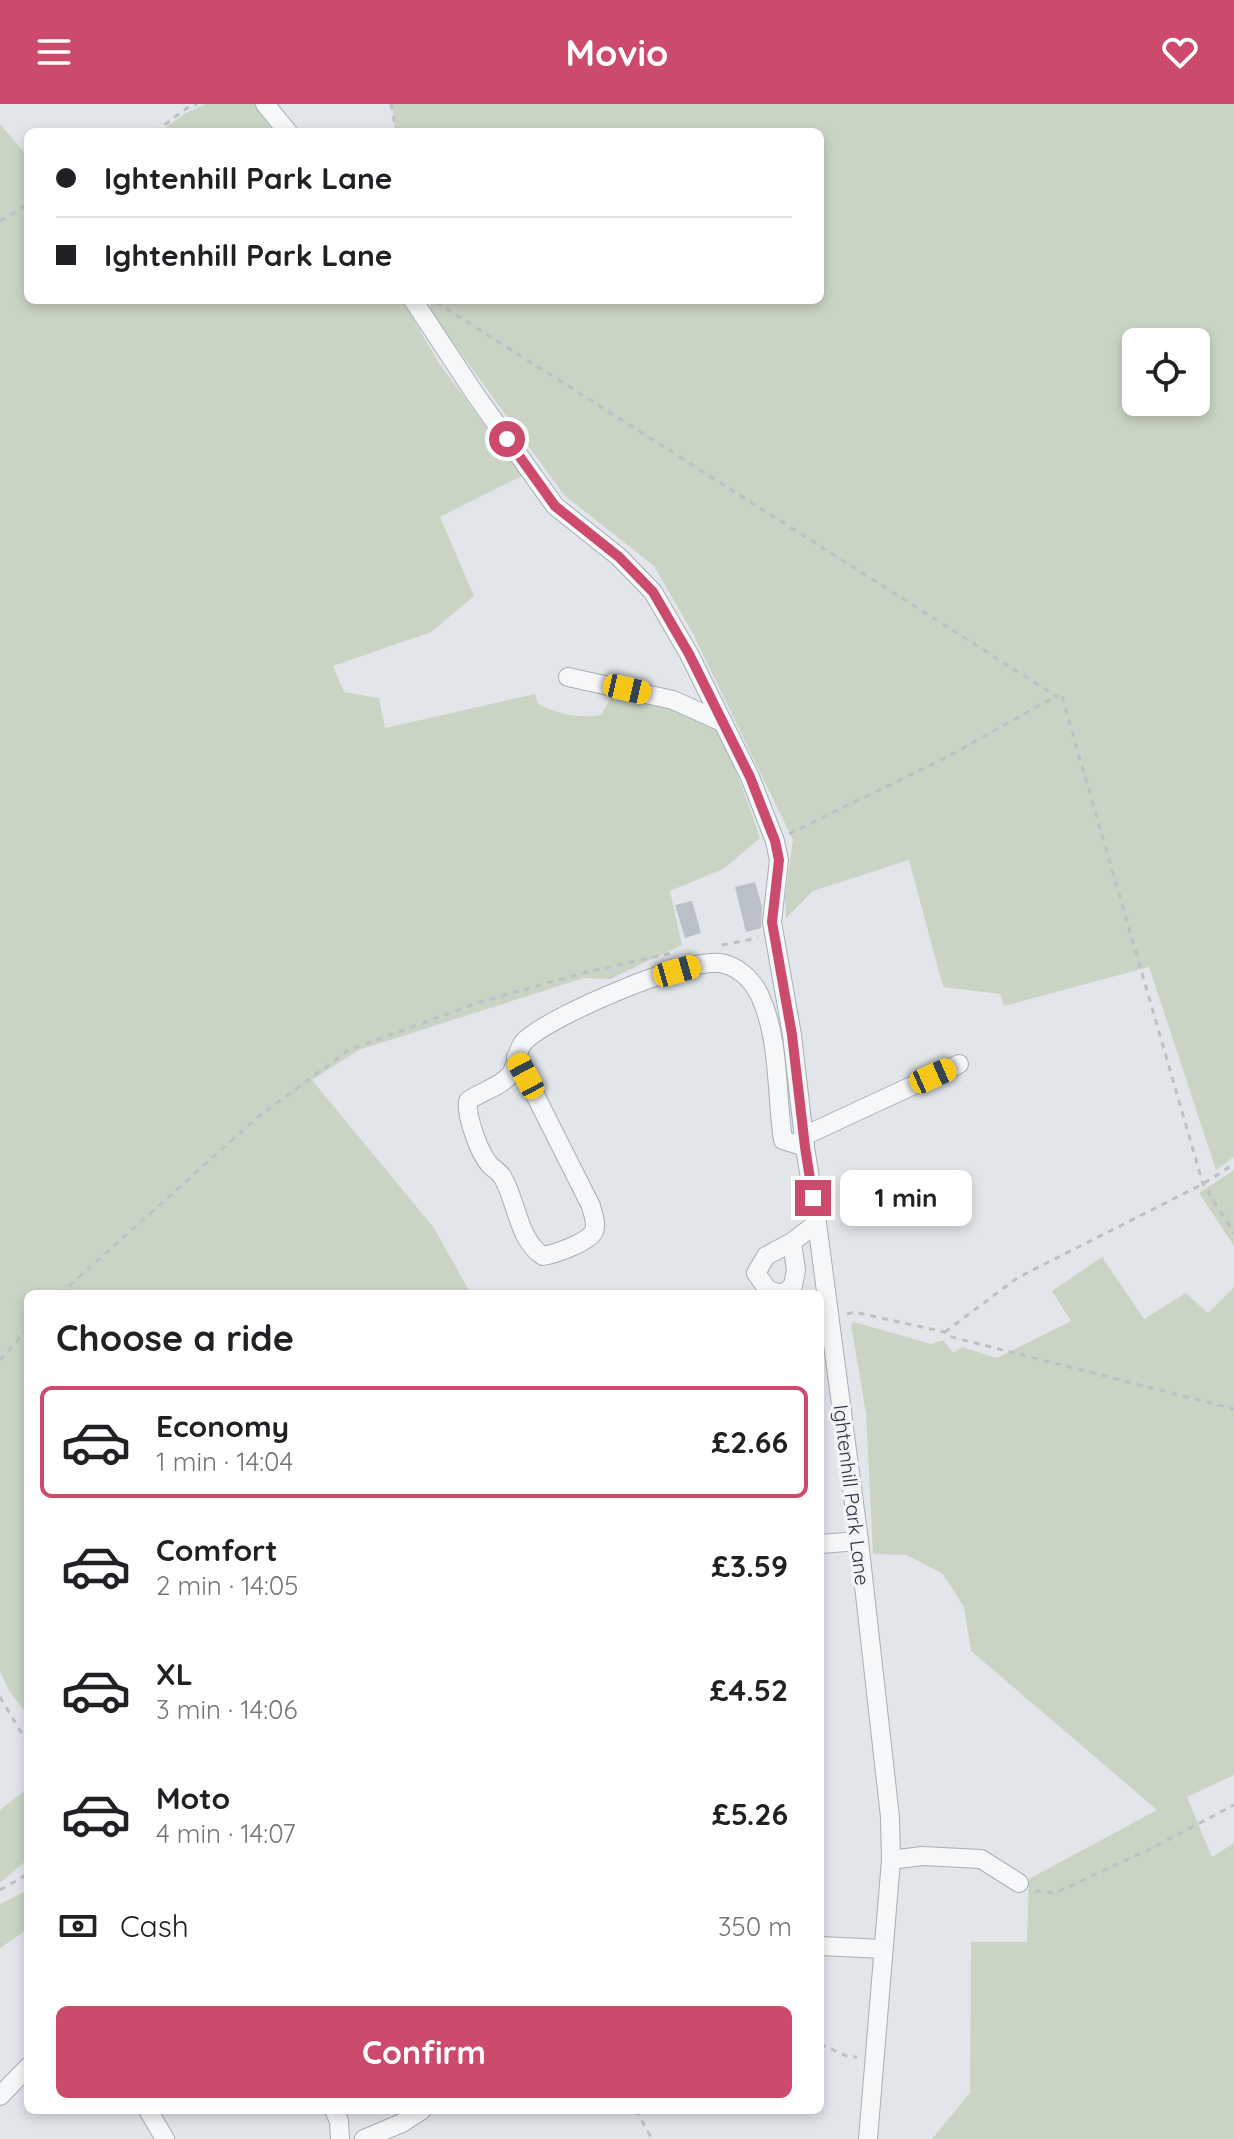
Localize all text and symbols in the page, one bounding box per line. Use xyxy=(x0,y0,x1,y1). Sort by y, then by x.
icon: menu xyxy=(32,30,76,74)
text: Movio xyxy=(566,30,668,75)
icon: heart xyxy=(1158,30,1202,74)
text: Ightenhill Park Lane xyxy=(104,159,392,197)
text: Ightenhill Park Lane xyxy=(104,236,392,274)
map controls xyxy=(1122,328,1210,416)
button: locate xyxy=(1122,328,1210,416)
route start xyxy=(489,421,525,457)
car xyxy=(601,672,653,706)
car xyxy=(651,953,703,989)
car xyxy=(504,1049,548,1103)
car xyxy=(906,1055,960,1097)
callout: 1 min xyxy=(841,1170,973,1226)
route end xyxy=(795,1180,831,1216)
text: 1 min xyxy=(875,1181,938,1214)
text: Choose a ride xyxy=(56,1315,294,1360)
street label: Ightenhill Park Lane xyxy=(828,1403,876,1587)
icon: car xyxy=(60,1406,132,1478)
text: Economy xyxy=(156,1407,289,1445)
text: £2.66 xyxy=(712,1423,788,1461)
text: 1 min · 14:04 xyxy=(156,1445,293,1478)
icon: car xyxy=(60,1530,132,1602)
text: Comfort xyxy=(156,1531,277,1569)
text: £3.59 xyxy=(711,1547,788,1585)
text: 2 min · 14:05 xyxy=(156,1569,299,1602)
icon: car xyxy=(60,1654,132,1726)
text: XL xyxy=(156,1655,193,1693)
text: £4.52 xyxy=(710,1671,788,1709)
text: 3 min · 14:06 xyxy=(156,1693,298,1726)
icon: car xyxy=(60,1778,132,1850)
text: Moto xyxy=(156,1779,230,1817)
text: £5.26 xyxy=(712,1795,788,1833)
text: 4 min · 14:07 xyxy=(156,1817,296,1850)
icon: cash xyxy=(56,1904,100,1948)
text: Cash xyxy=(120,1907,189,1945)
text: 350 m xyxy=(718,1910,792,1943)
button: Confirm xyxy=(56,2006,792,2098)

